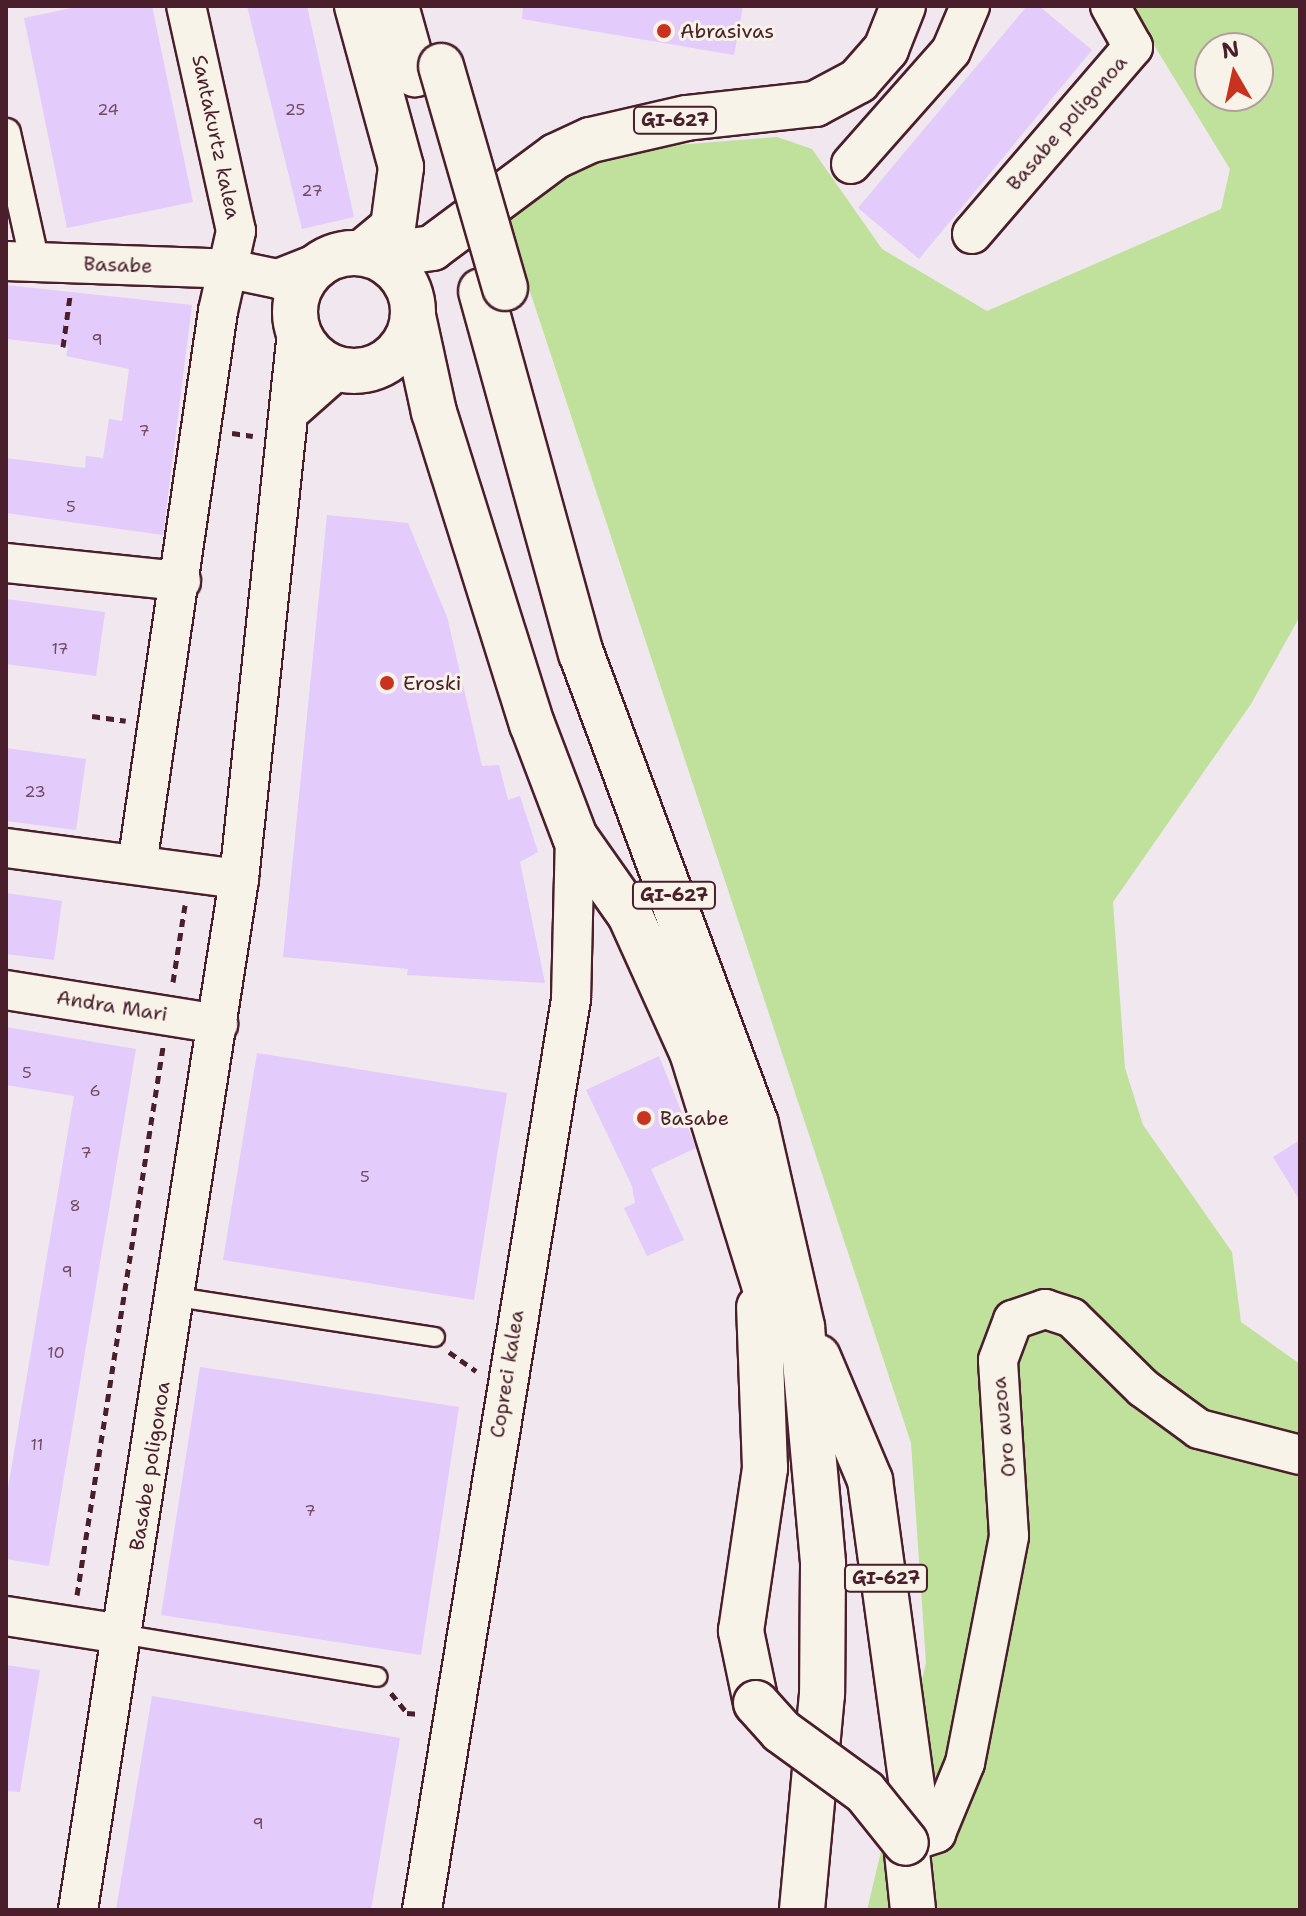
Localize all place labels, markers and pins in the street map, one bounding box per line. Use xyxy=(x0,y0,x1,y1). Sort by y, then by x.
place label: Abrasivas xyxy=(680,19,774,43)
marker: Abrasivas xyxy=(655,22,673,40)
place label: Eroski xyxy=(403,671,461,695)
marker: Eroski xyxy=(378,674,396,692)
place label: Basabe xyxy=(660,1106,729,1130)
marker: Basabe xyxy=(635,1109,653,1127)

